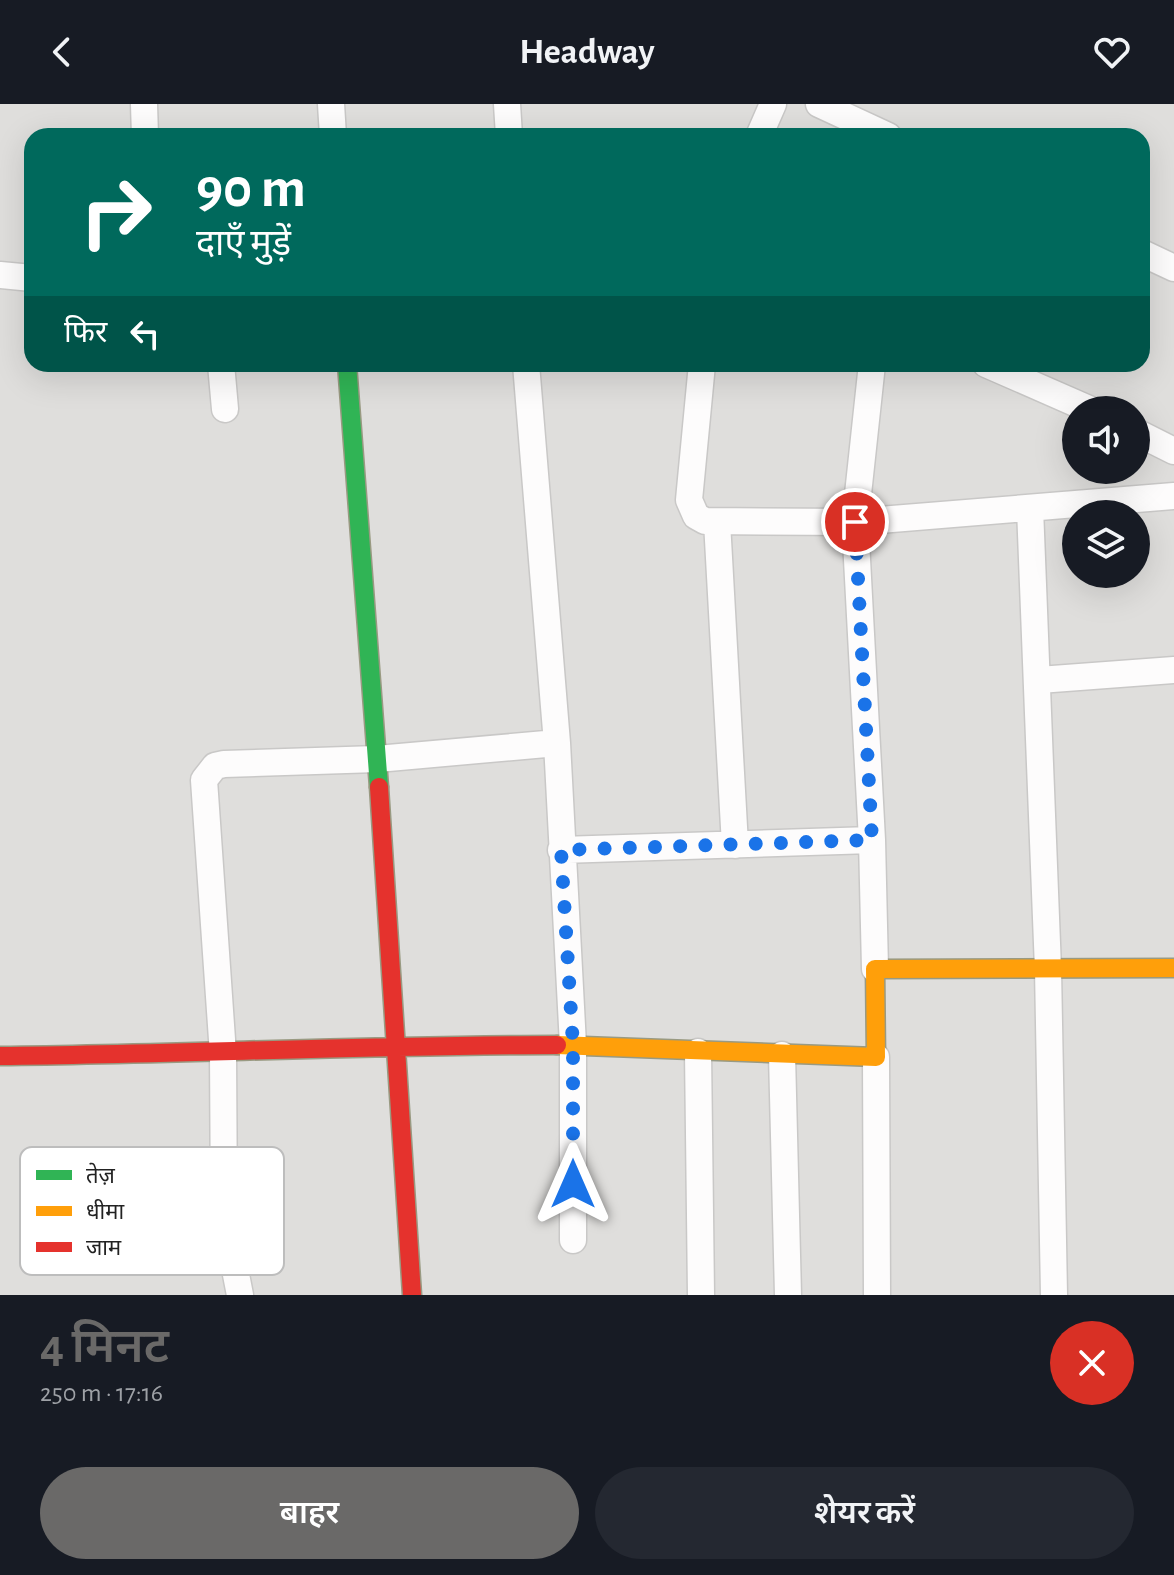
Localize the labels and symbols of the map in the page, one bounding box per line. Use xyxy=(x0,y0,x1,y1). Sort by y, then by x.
pin xyxy=(821,488,889,556)
position arrow xyxy=(531,1142,615,1226)
legend xyxy=(20,1147,284,1275)
text: तेज़ xyxy=(86,1162,116,1187)
text: धीमा xyxy=(86,1199,124,1223)
text: जाम xyxy=(86,1237,122,1259)

